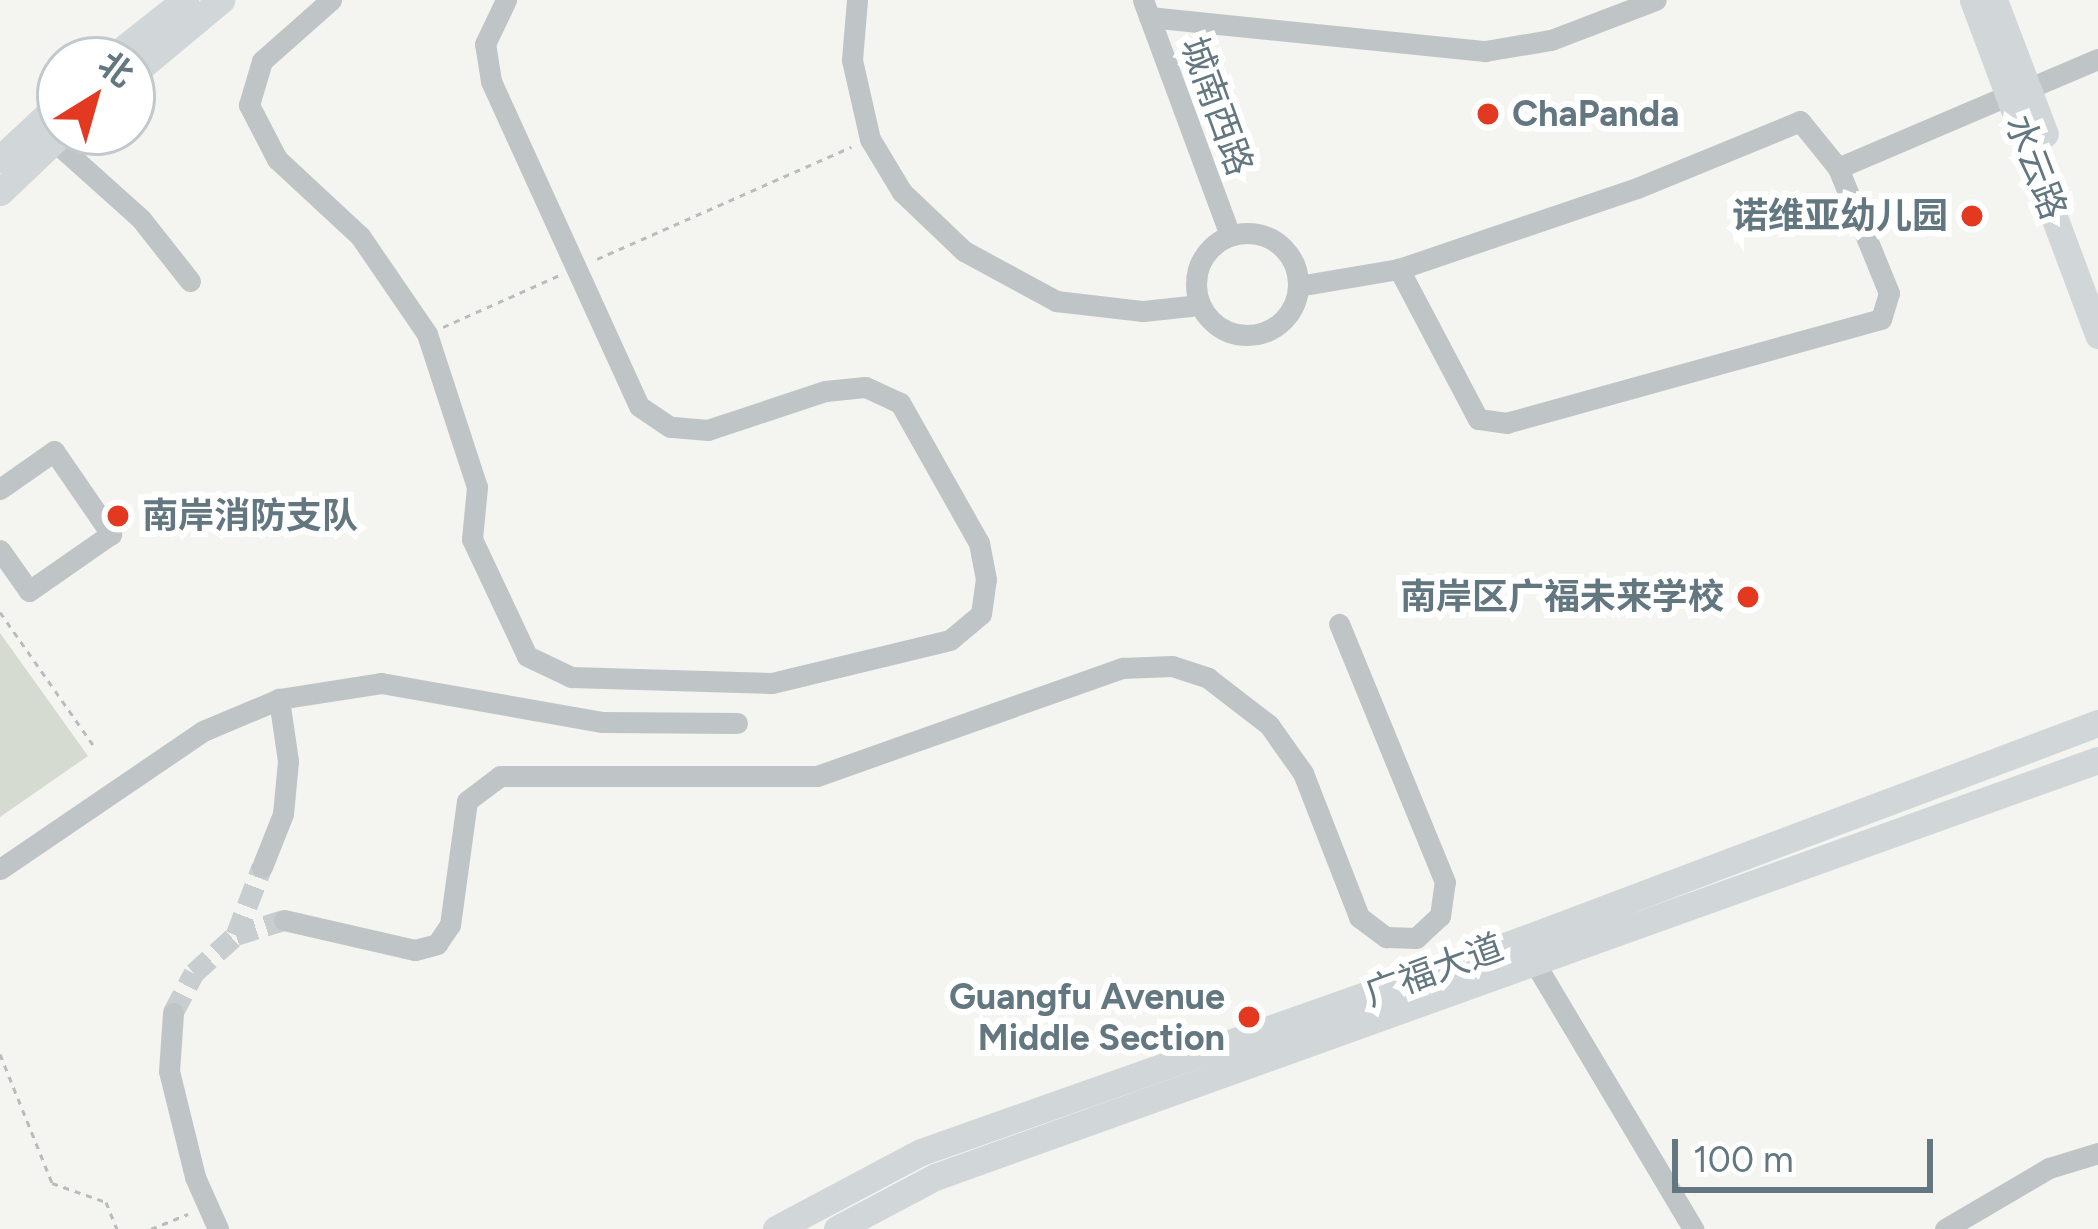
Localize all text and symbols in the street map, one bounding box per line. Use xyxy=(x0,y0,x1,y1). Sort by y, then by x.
street label: 城南西路 xyxy=(1172,31,1262,181)
north arrow xyxy=(36,36,156,156)
text: 北 xyxy=(91,44,141,95)
place label: ChaPanda xyxy=(1512,92,1679,136)
marker: ChaPanda xyxy=(1475,101,1501,127)
street label: 水云路 xyxy=(1996,109,2076,225)
place label: 诺维亚幼儿园 xyxy=(1732,194,1948,238)
marker: 诺维亚幼儿园 xyxy=(1959,203,1985,229)
place label: 南岸消防支队 xyxy=(142,494,358,538)
marker: 南岸消防支队 xyxy=(105,503,131,529)
place label: 南岸区广福未来学校 xyxy=(1400,575,1724,619)
marker: 南岸区广福未来学校 xyxy=(1735,584,1761,610)
street label: 广福大道 xyxy=(1359,925,1509,1015)
place label: Guangfu Avenue Middle Section xyxy=(949,974,1225,1059)
marker: Guangfu Avenue Middle Section xyxy=(1236,1004,1262,1030)
scale bar xyxy=(1678,1115,1939,1189)
text: 100 m xyxy=(1693,1138,1794,1181)

